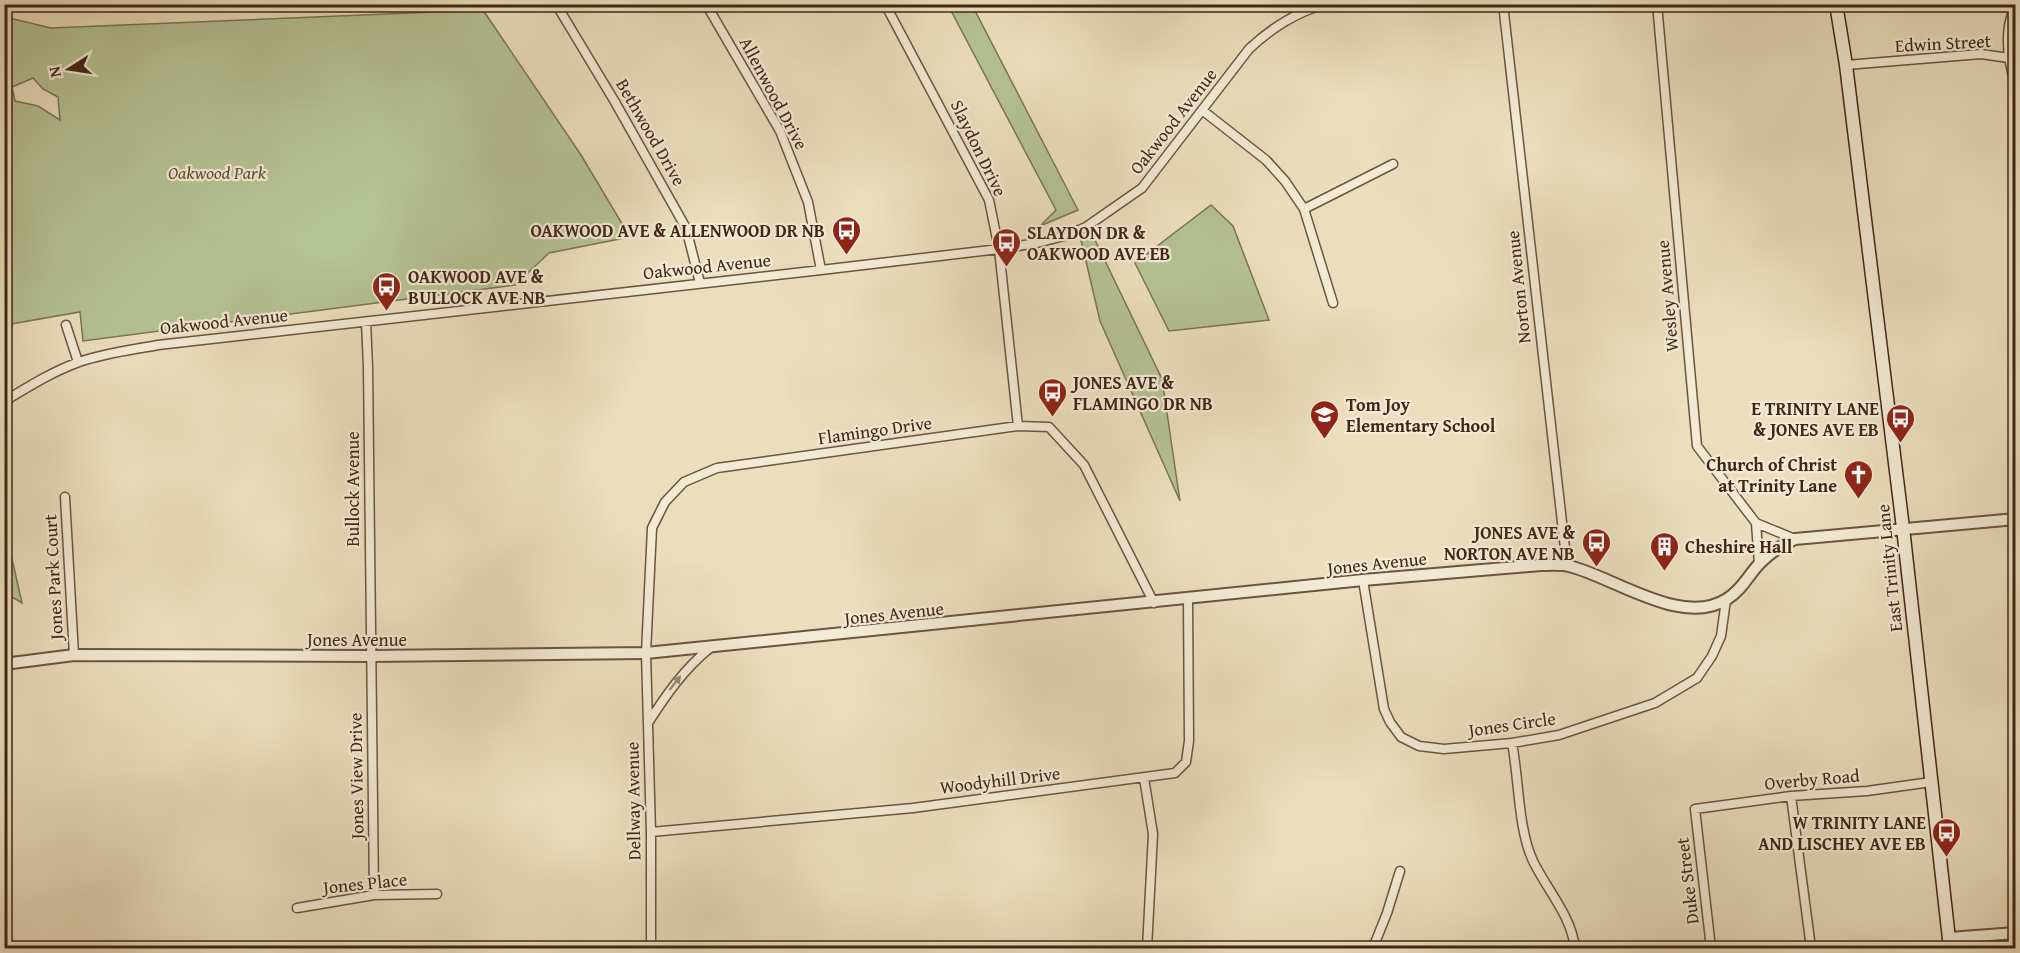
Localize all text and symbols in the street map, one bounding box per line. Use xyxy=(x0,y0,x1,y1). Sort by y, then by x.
street label: Edwin Street xyxy=(1894,27,1992,59)
street label: Allenwood Drive xyxy=(733,32,815,154)
north arrow xyxy=(39,39,99,99)
street label: Oakwood Avenue xyxy=(1123,62,1223,180)
text: N xyxy=(41,64,67,80)
street label: Bethwood Drive xyxy=(609,73,693,191)
street label: Slaydon Drive xyxy=(944,95,1014,201)
park label: Oakwood Park xyxy=(168,159,267,186)
bus stop icon: OAKWOOD AVE & ALLENWOOD DR NB xyxy=(830,214,862,256)
place label: OAKWOOD AVE & ALLENWOOD DR NB xyxy=(531,217,825,244)
place label: SLAYDON DR & OAKWOOD AVE EB xyxy=(1027,219,1170,267)
bus stop icon: SLAYDON DR & OAKWOOD AVE EB xyxy=(990,226,1022,268)
street label: Norton Avenue xyxy=(1499,229,1537,345)
street label: Wesley Avenue xyxy=(1649,239,1685,353)
street label: Oakwood Avenue xyxy=(642,246,772,286)
place label: OAKWOOD AVE & BULLOCK AVE NB xyxy=(408,263,546,311)
bus stop icon: OAKWOOD AVE & BULLOCK AVE NB xyxy=(371,270,403,312)
street label: Oakwood Avenue xyxy=(159,301,289,341)
place label: JONES AVE & FLAMINGO DR NB xyxy=(1070,369,1213,417)
bus stop icon: JONES AVE & FLAMINGO DR NB xyxy=(1036,376,1068,418)
place label: Tom Joy Elementary School xyxy=(1346,391,1496,439)
place label: E TRINITY LANE & JONES AVE EB xyxy=(1751,395,1879,443)
school or university icon: Tom Joy Elementary School xyxy=(1309,398,1341,440)
bus stop icon: E TRINITY LANE & JONES AVE EB xyxy=(1884,402,1916,444)
street label: Flamingo Drive xyxy=(816,409,934,451)
street label: Bullock Avenue xyxy=(339,431,366,547)
place label: Church of Christ at Trinity Lane xyxy=(1706,451,1837,499)
church icon: Church of Christ at Trinity Lane xyxy=(1842,458,1874,500)
street label: East Trinity Lane xyxy=(1869,503,1909,633)
street label: Jones Park Court xyxy=(36,513,70,642)
place label: JONES AVE & NORTON AVE NB xyxy=(1444,519,1575,567)
bus stop icon: JONES AVE & NORTON AVE NB xyxy=(1580,526,1612,568)
building icon: Cheshire Hall xyxy=(1648,530,1680,572)
place label: Cheshire Hall xyxy=(1685,533,1793,560)
street label: Jones Avenue xyxy=(1324,544,1428,582)
street label: Jones Avenue xyxy=(841,594,945,632)
street label: Jones Avenue xyxy=(305,626,407,653)
one-way arrow xyxy=(669,675,681,690)
street label: Jones Circle xyxy=(1465,705,1557,744)
street label: Jones View Drive xyxy=(341,712,371,842)
street label: Dellway Avenue xyxy=(618,741,648,861)
street label: Woodyhill Drive xyxy=(938,759,1062,801)
street label: Overby Road xyxy=(1763,761,1861,797)
place label: W TRINITY LANE AND LISCHEY AVE EB xyxy=(1758,809,1926,857)
bus stop icon: W TRINITY LANE AND LISCHEY AVE EB xyxy=(1931,816,1963,858)
street label: Duke Street xyxy=(1668,835,1706,926)
street label: Jones Place xyxy=(320,865,408,901)

